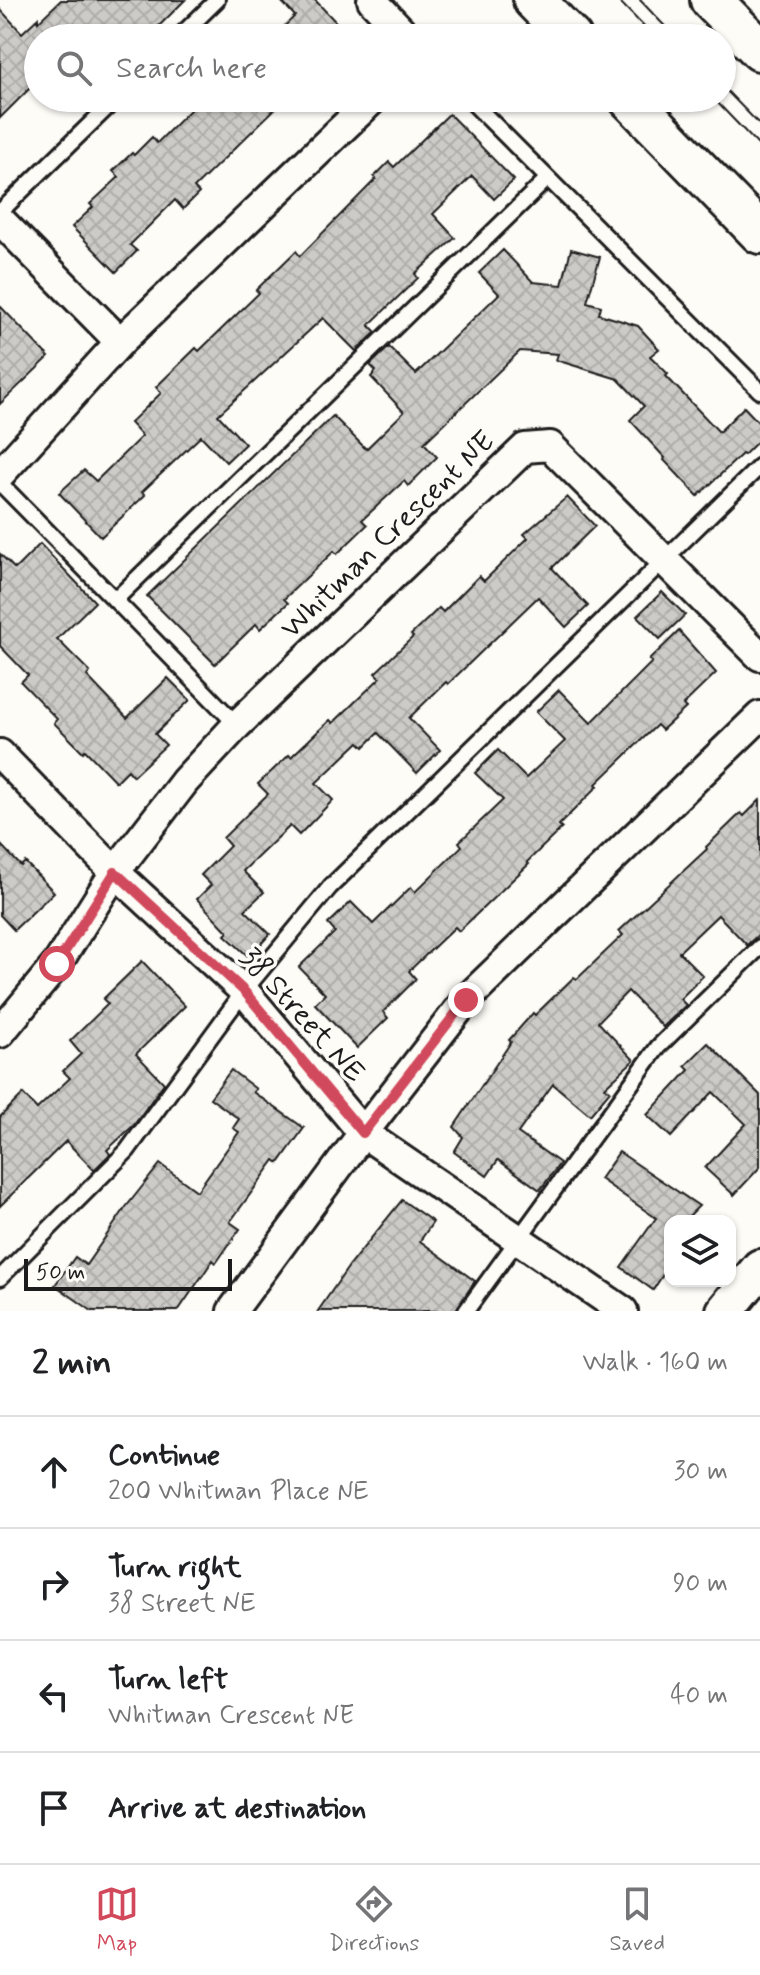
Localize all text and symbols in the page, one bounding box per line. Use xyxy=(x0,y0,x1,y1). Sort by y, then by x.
search box xyxy=(24,24,736,112)
icon: search xyxy=(52,46,96,90)
text: Search here xyxy=(116,49,267,88)
street label: Whitman Crescent NE xyxy=(272,422,504,648)
street label: 38 Street NE xyxy=(231,939,373,1091)
route start xyxy=(39,946,75,982)
route end xyxy=(448,982,484,1018)
map controls xyxy=(664,1215,736,1287)
button: layers xyxy=(664,1215,736,1287)
scale bar xyxy=(24,1255,232,1291)
text: 50 m xyxy=(36,1259,85,1287)
text: 2 min xyxy=(32,1341,112,1386)
text: Walk · 160 m xyxy=(582,1346,728,1380)
text: Continue xyxy=(108,1436,220,1475)
icon: ahead xyxy=(32,1450,76,1494)
text: 30 m xyxy=(674,1455,728,1489)
text: 200 Whitman Place NE xyxy=(108,1475,369,1509)
text: Turn right xyxy=(108,1548,241,1587)
icon: right xyxy=(32,1562,76,1606)
text: 90 m xyxy=(673,1567,728,1601)
text: 38 Street NE xyxy=(108,1587,255,1621)
text: Turn left xyxy=(108,1660,228,1699)
icon: left xyxy=(32,1674,76,1718)
text: 40 m xyxy=(670,1679,728,1713)
text: Whitman Crescent NE xyxy=(108,1699,354,1733)
icon: arrive xyxy=(32,1786,76,1830)
text: Arrive at destination xyxy=(108,1789,366,1828)
tab: Map xyxy=(95,1882,139,1958)
tab: Directions xyxy=(329,1882,419,1958)
tab: Saved xyxy=(609,1882,665,1958)

